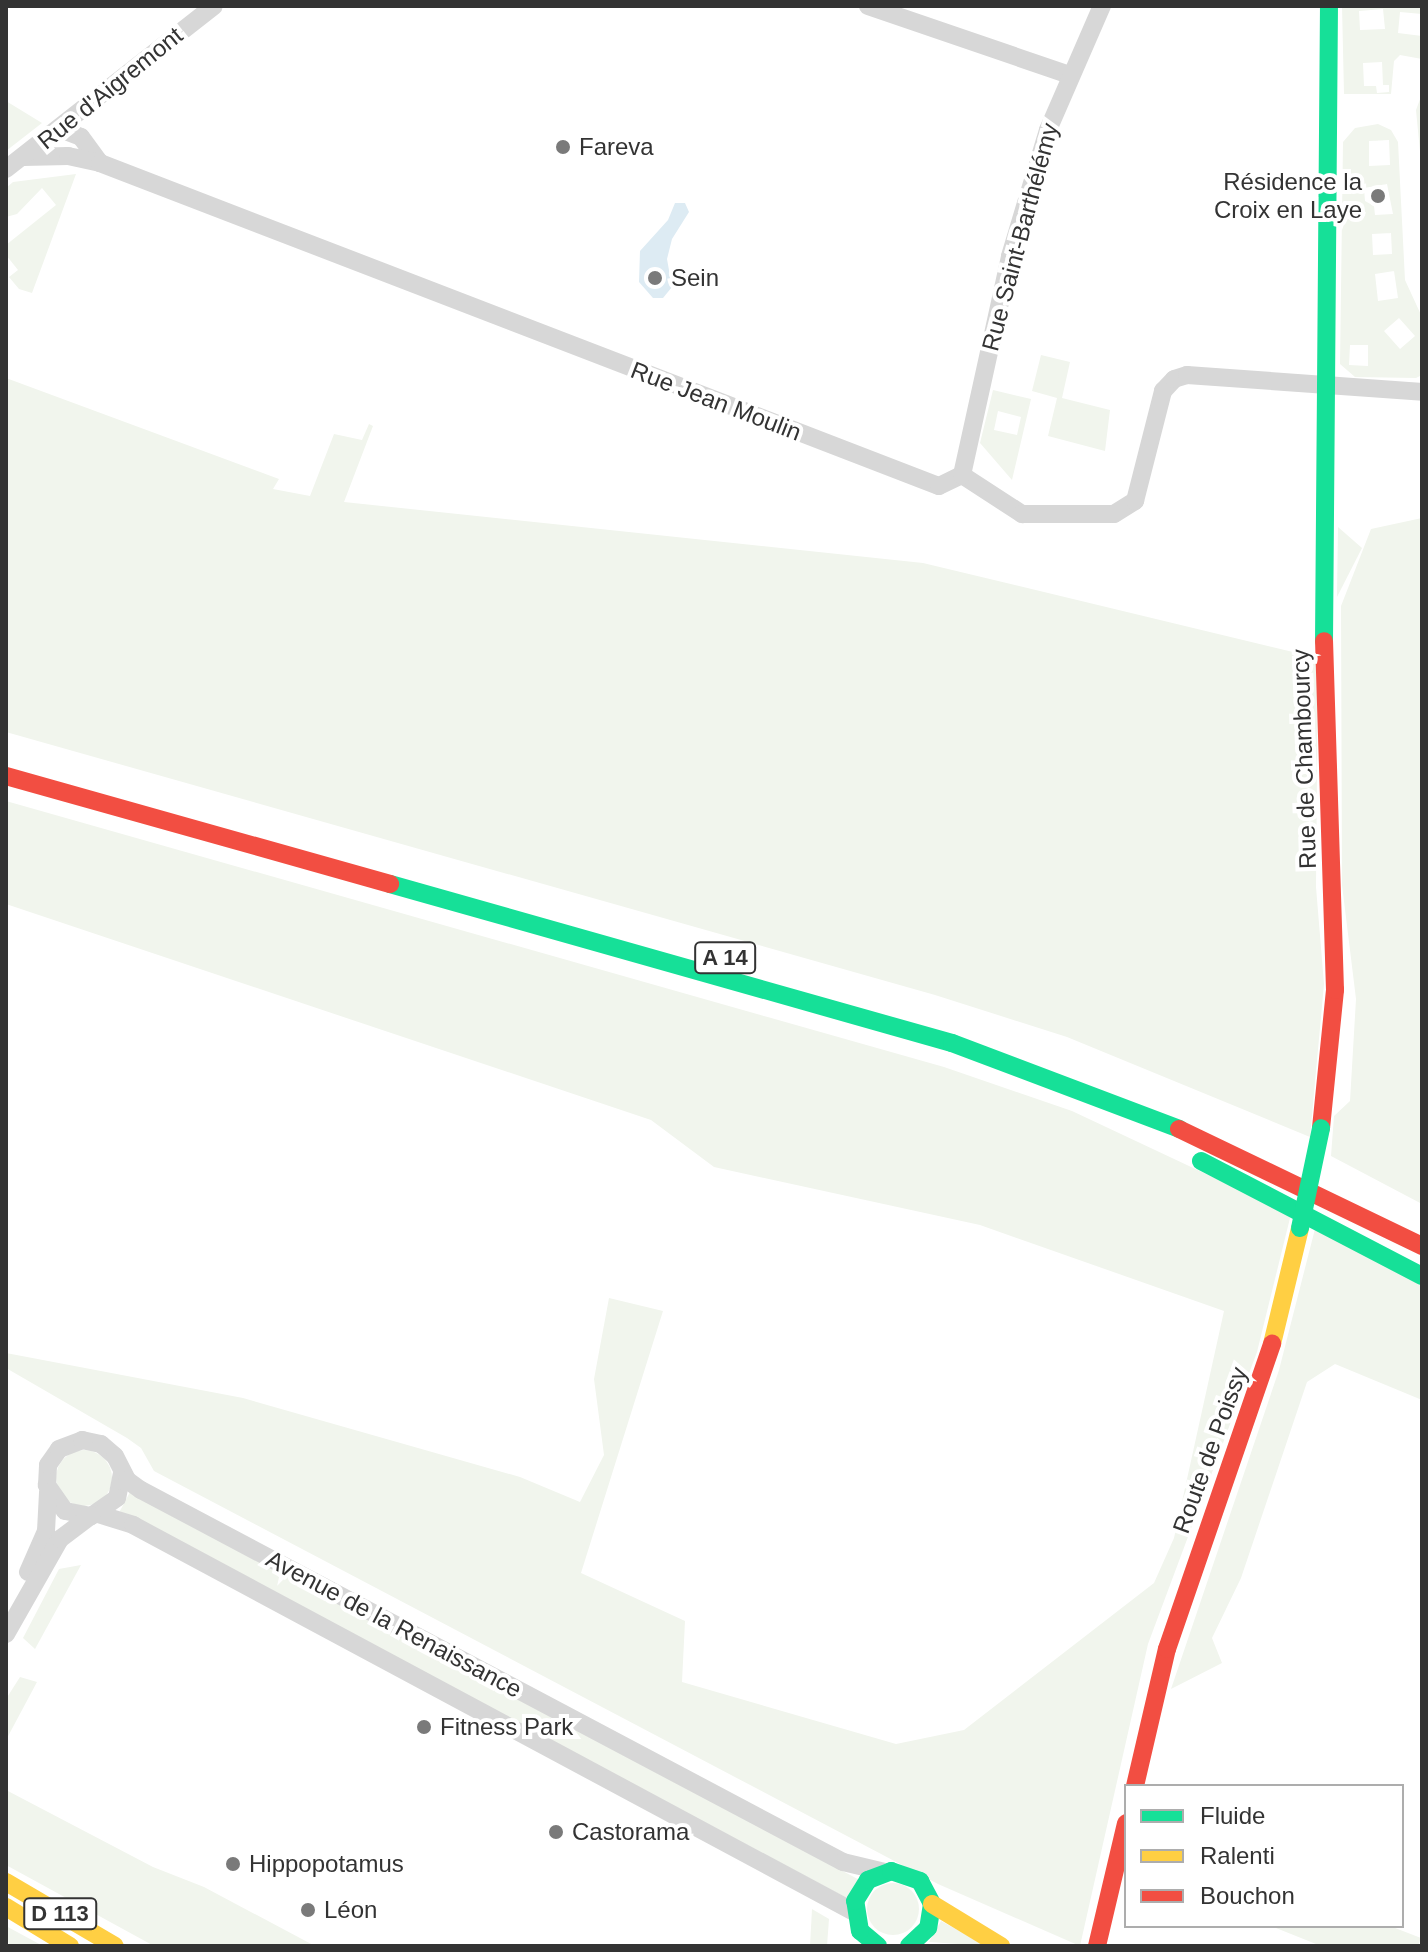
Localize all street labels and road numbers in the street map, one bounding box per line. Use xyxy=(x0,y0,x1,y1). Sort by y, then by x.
street label: Rue d'Aigremont xyxy=(32,21,188,155)
street label: Rue Saint-Barthélémy xyxy=(976,120,1064,354)
street label: Rue Jean Moulin xyxy=(627,355,805,447)
street label: Rue de Chambourcy xyxy=(1286,649,1322,869)
road number: A 14 xyxy=(693,940,757,976)
street label: Route de Poissy xyxy=(1167,1363,1253,1537)
street label: Avenue de la Renaissance xyxy=(261,1544,527,1704)
road number: D 113 xyxy=(22,1896,98,1932)

